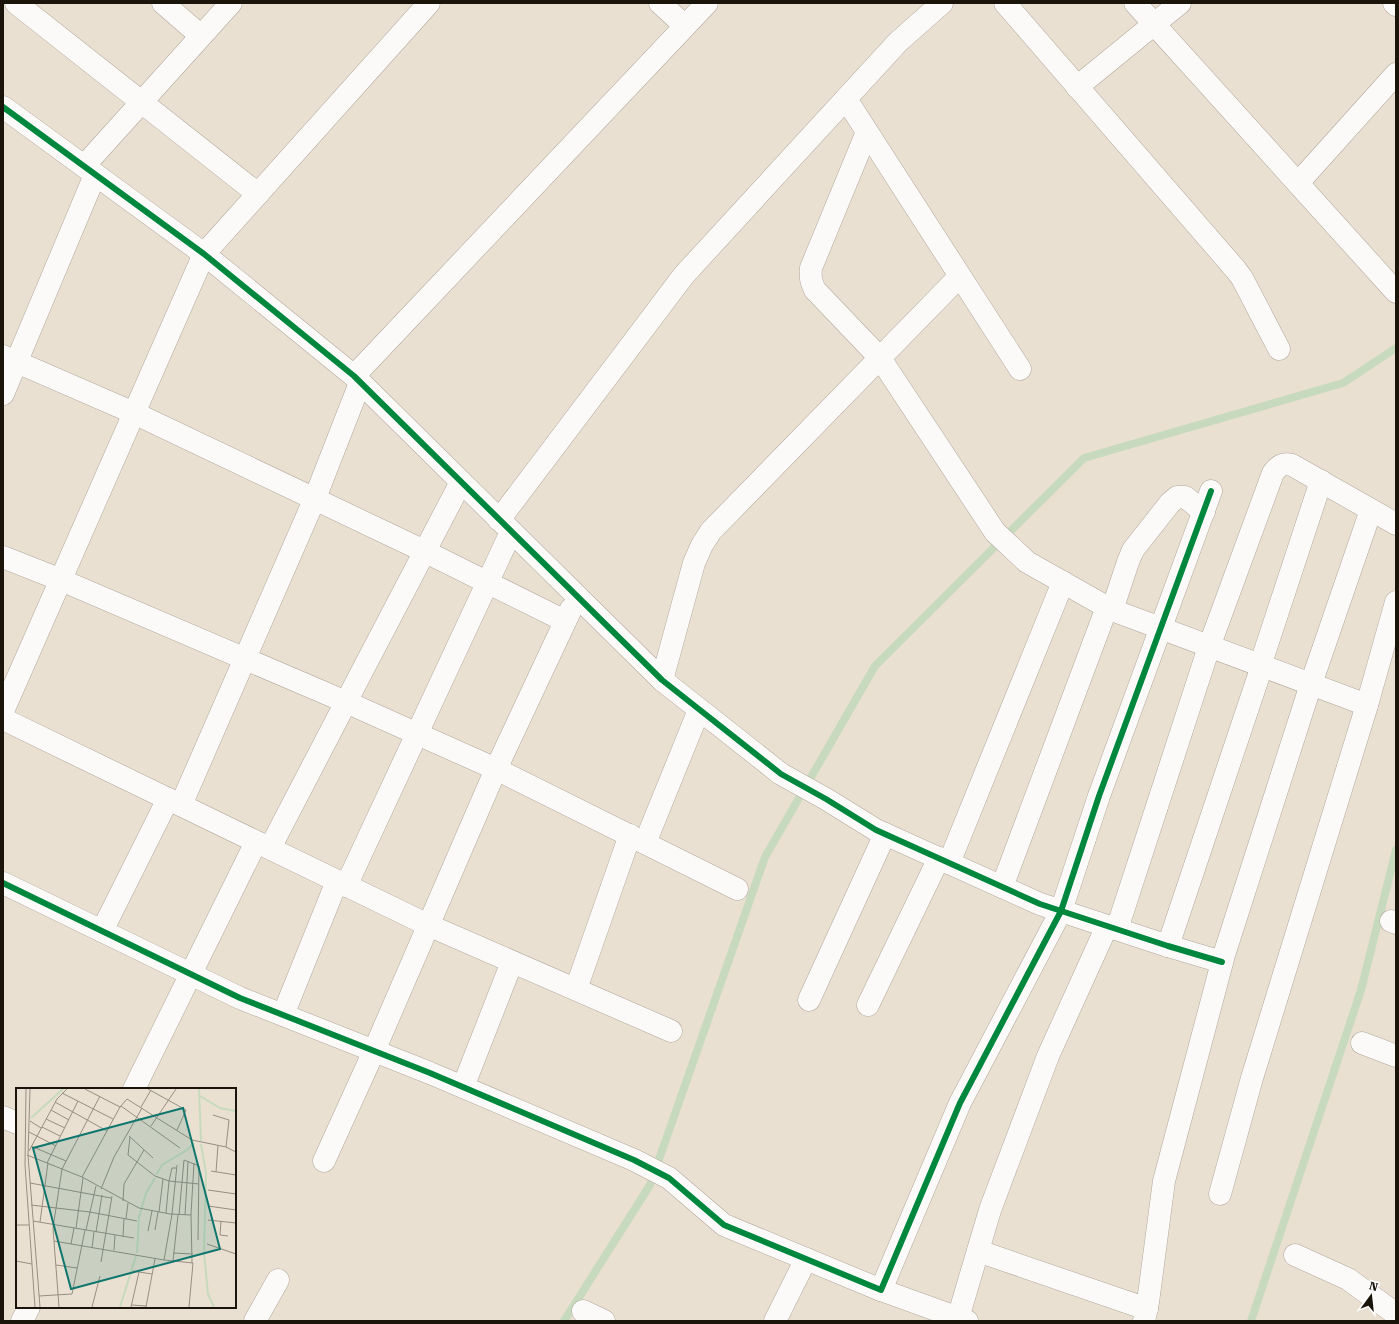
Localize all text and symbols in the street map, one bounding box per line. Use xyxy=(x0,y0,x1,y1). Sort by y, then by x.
inset map xyxy=(16,1088,236,1308)
north arrow xyxy=(1351,1276,1391,1316)
text: N xyxy=(1368,1279,1380,1294)

